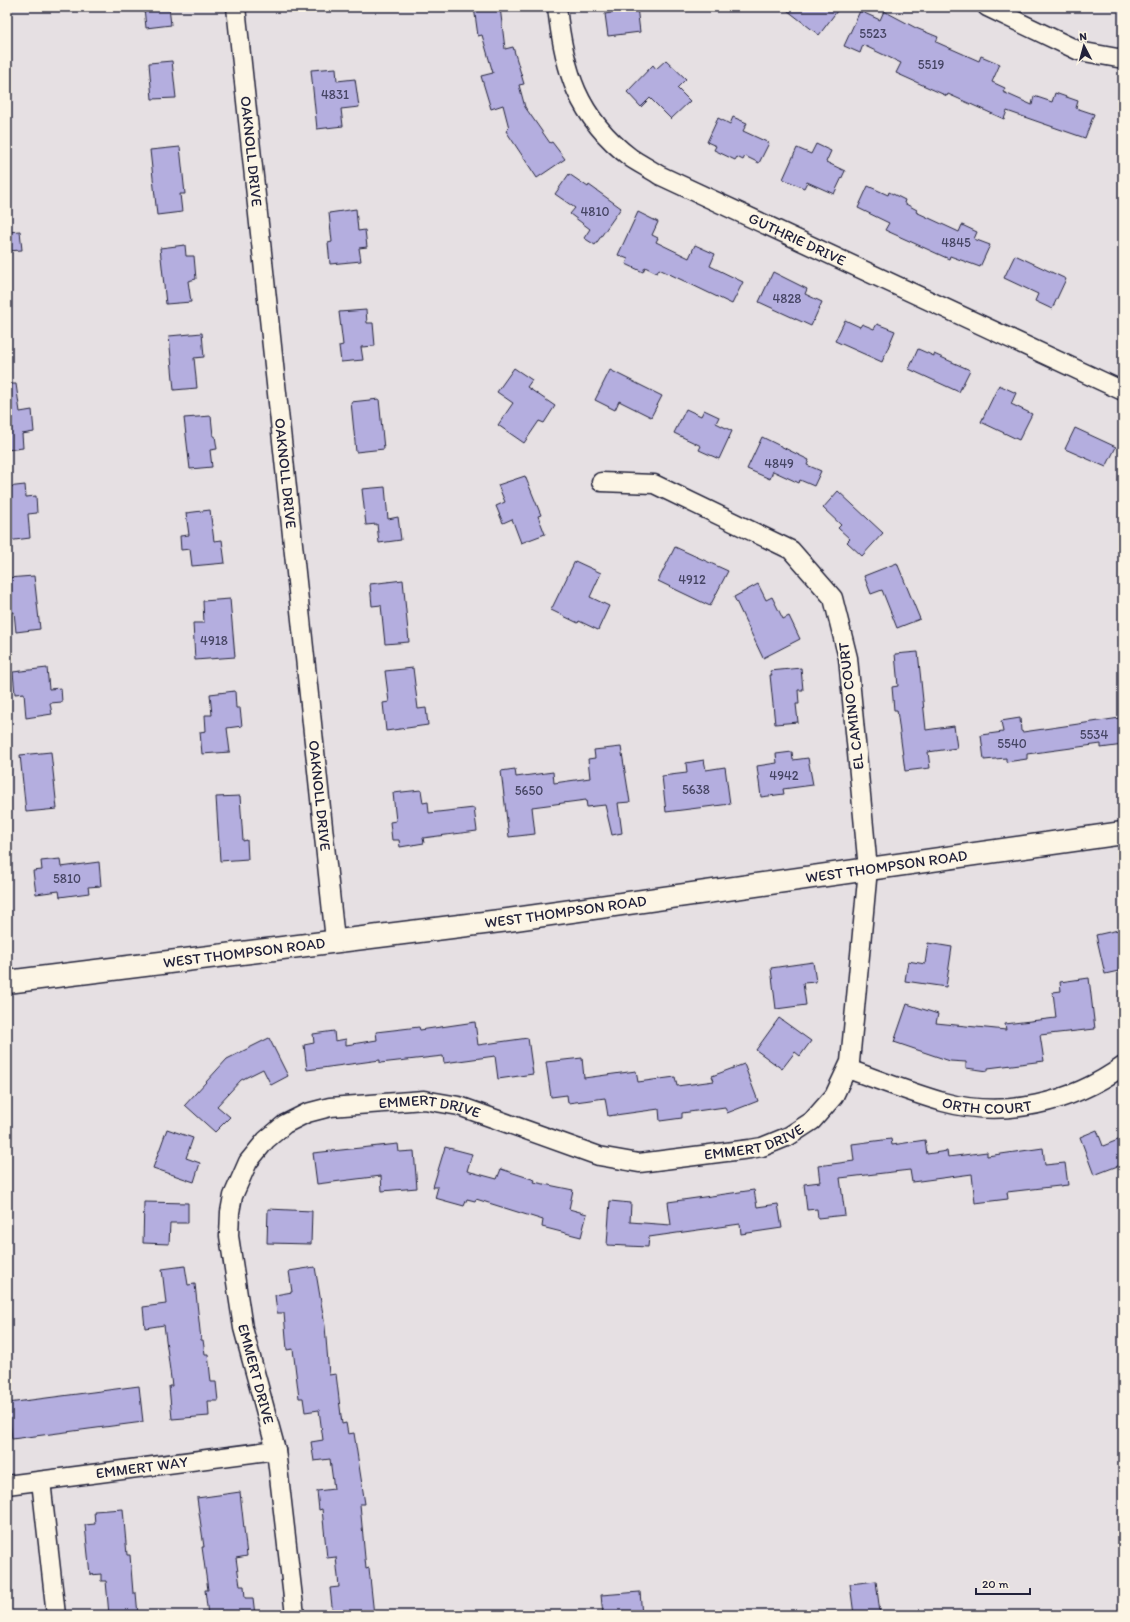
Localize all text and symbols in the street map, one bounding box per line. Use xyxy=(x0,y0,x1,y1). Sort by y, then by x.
house number: 5523 xyxy=(859,26,887,41)
north arrow xyxy=(1064,26,1104,66)
text: N xyxy=(1079,30,1087,43)
house number: 5519 xyxy=(918,57,944,72)
house number: 4831 xyxy=(321,87,349,102)
street label: OAKNOLL DRIVE xyxy=(236,95,266,207)
house number: 4810 xyxy=(581,204,609,219)
street label: GUTHRIE DRIVE xyxy=(746,209,849,270)
house number: 4845 xyxy=(941,235,971,250)
house number: 4828 xyxy=(773,291,801,306)
street label: OAKNOLL DRIVE xyxy=(271,417,300,530)
house number: 4849 xyxy=(764,456,794,471)
house number: 4912 xyxy=(678,572,706,587)
house number: 4918 xyxy=(200,633,228,648)
street label: EL CAMINO COURT xyxy=(834,641,868,771)
house number: 5534 xyxy=(1080,727,1108,742)
house number: 5540 xyxy=(997,736,1027,751)
street label: OAKNOLL DRIVE xyxy=(305,739,334,852)
house number: 4942 xyxy=(769,768,799,783)
house number: 5638 xyxy=(682,782,710,797)
house number: 5650 xyxy=(515,783,543,798)
street label: WEST THOMPSON ROAD xyxy=(804,846,968,887)
house number: 5810 xyxy=(53,871,81,886)
street label: WEST THOMPSON ROAD xyxy=(484,892,648,932)
street label: WEST THOMPSON ROAD xyxy=(162,934,326,972)
street label: EMMERT DRIVE xyxy=(378,1091,483,1122)
street label: ORTH COURT xyxy=(940,1093,1034,1118)
street label: EMMERT DRIVE xyxy=(703,1120,807,1164)
street label: EMMERT DRIVE xyxy=(234,1322,278,1426)
street label: EMMERT WAY xyxy=(95,1452,189,1482)
scale bar xyxy=(976,1570,1030,1596)
text: 20 m xyxy=(982,1577,1009,1591)

